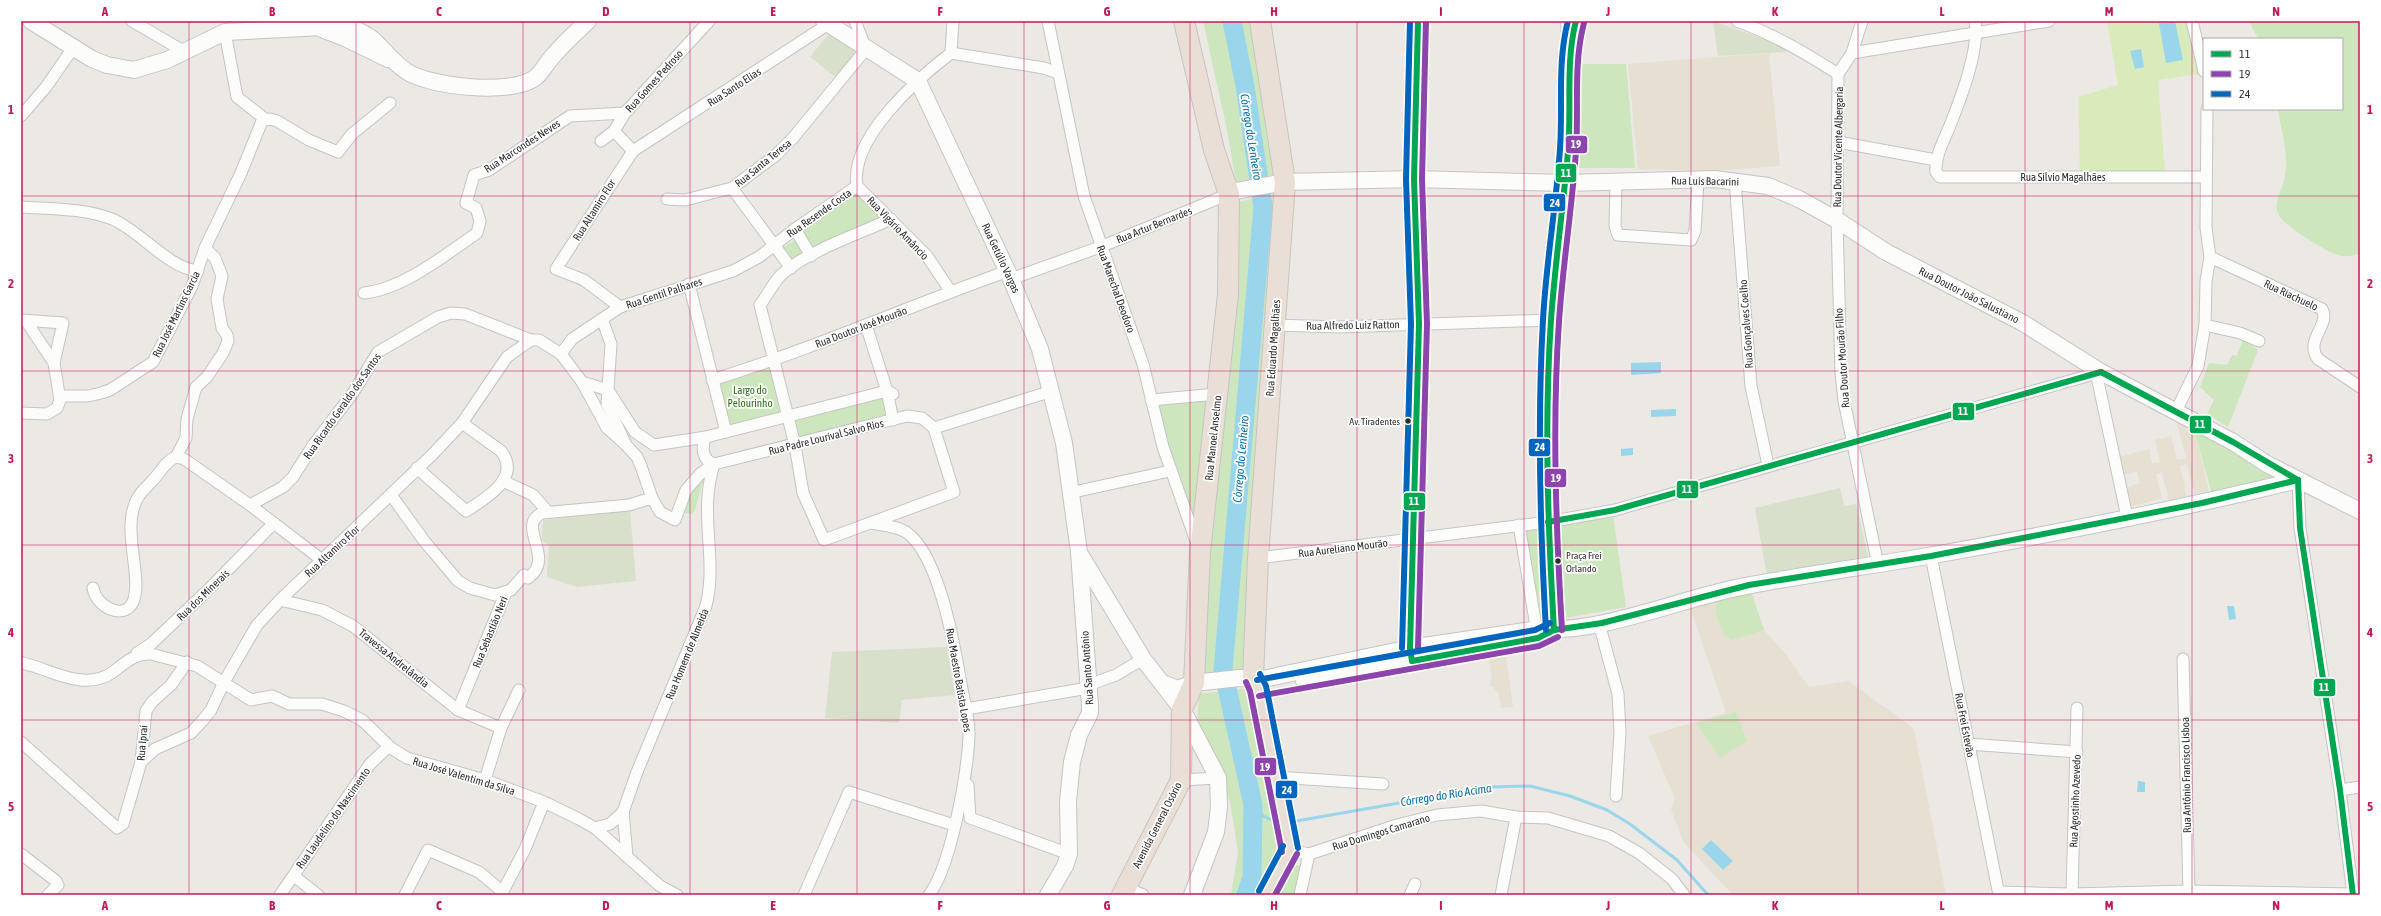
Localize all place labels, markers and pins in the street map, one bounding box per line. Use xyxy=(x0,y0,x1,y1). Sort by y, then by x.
place label: Av. Tiradentes xyxy=(1349,416,1400,427)
marker: Av. Tiradentes xyxy=(1403,416,1413,426)
place label: Praça Frei Orlando xyxy=(1566,550,1602,574)
marker: Praça Frei Orlando xyxy=(1553,556,1563,566)

